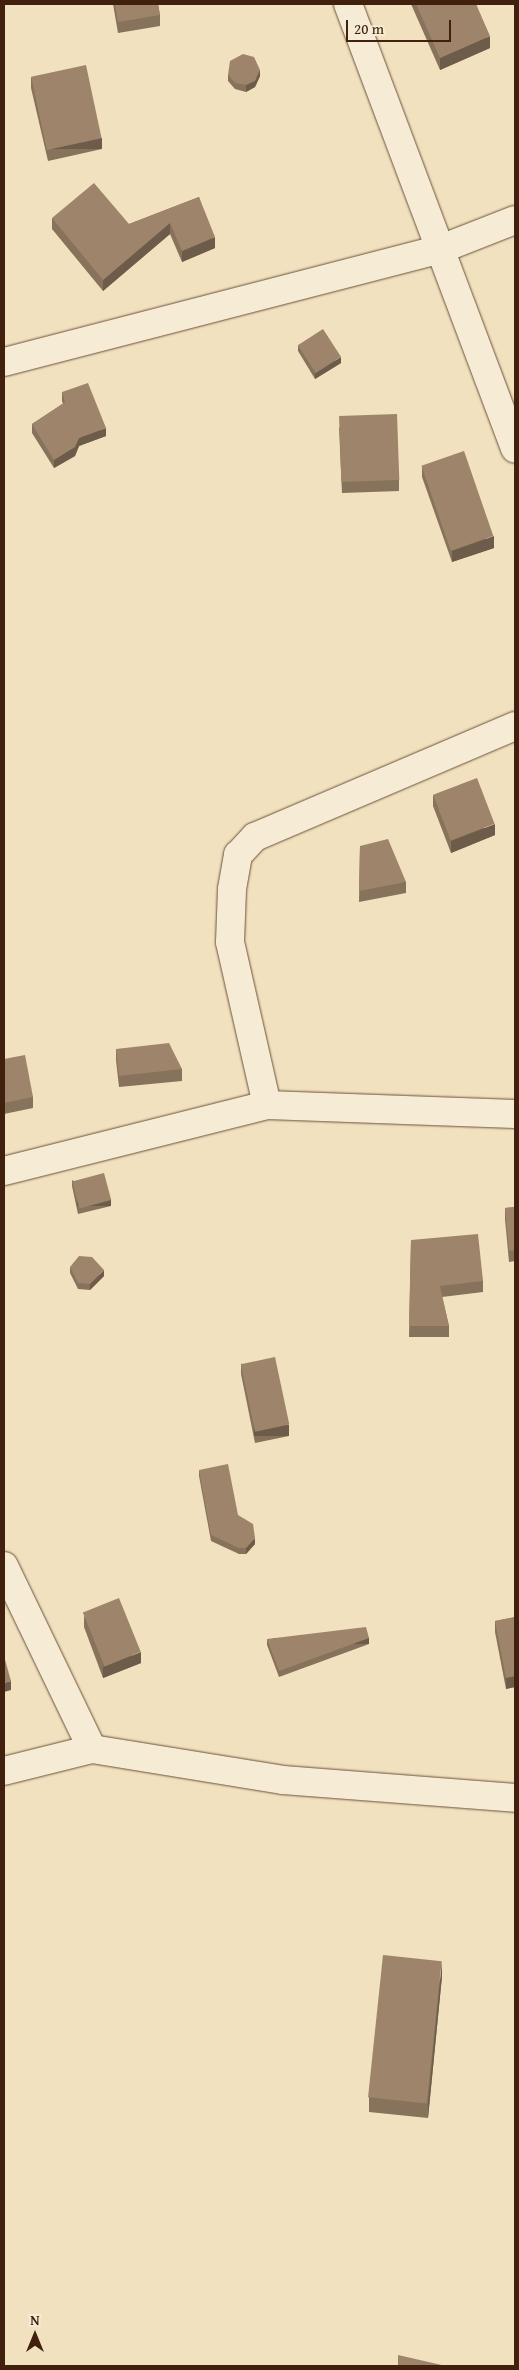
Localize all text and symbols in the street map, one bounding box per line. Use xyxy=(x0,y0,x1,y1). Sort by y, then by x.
scale bar xyxy=(349,10,454,42)
text: 20 m xyxy=(354,18,384,39)
north arrow xyxy=(10,2310,60,2360)
text: N xyxy=(30,2310,40,2330)

